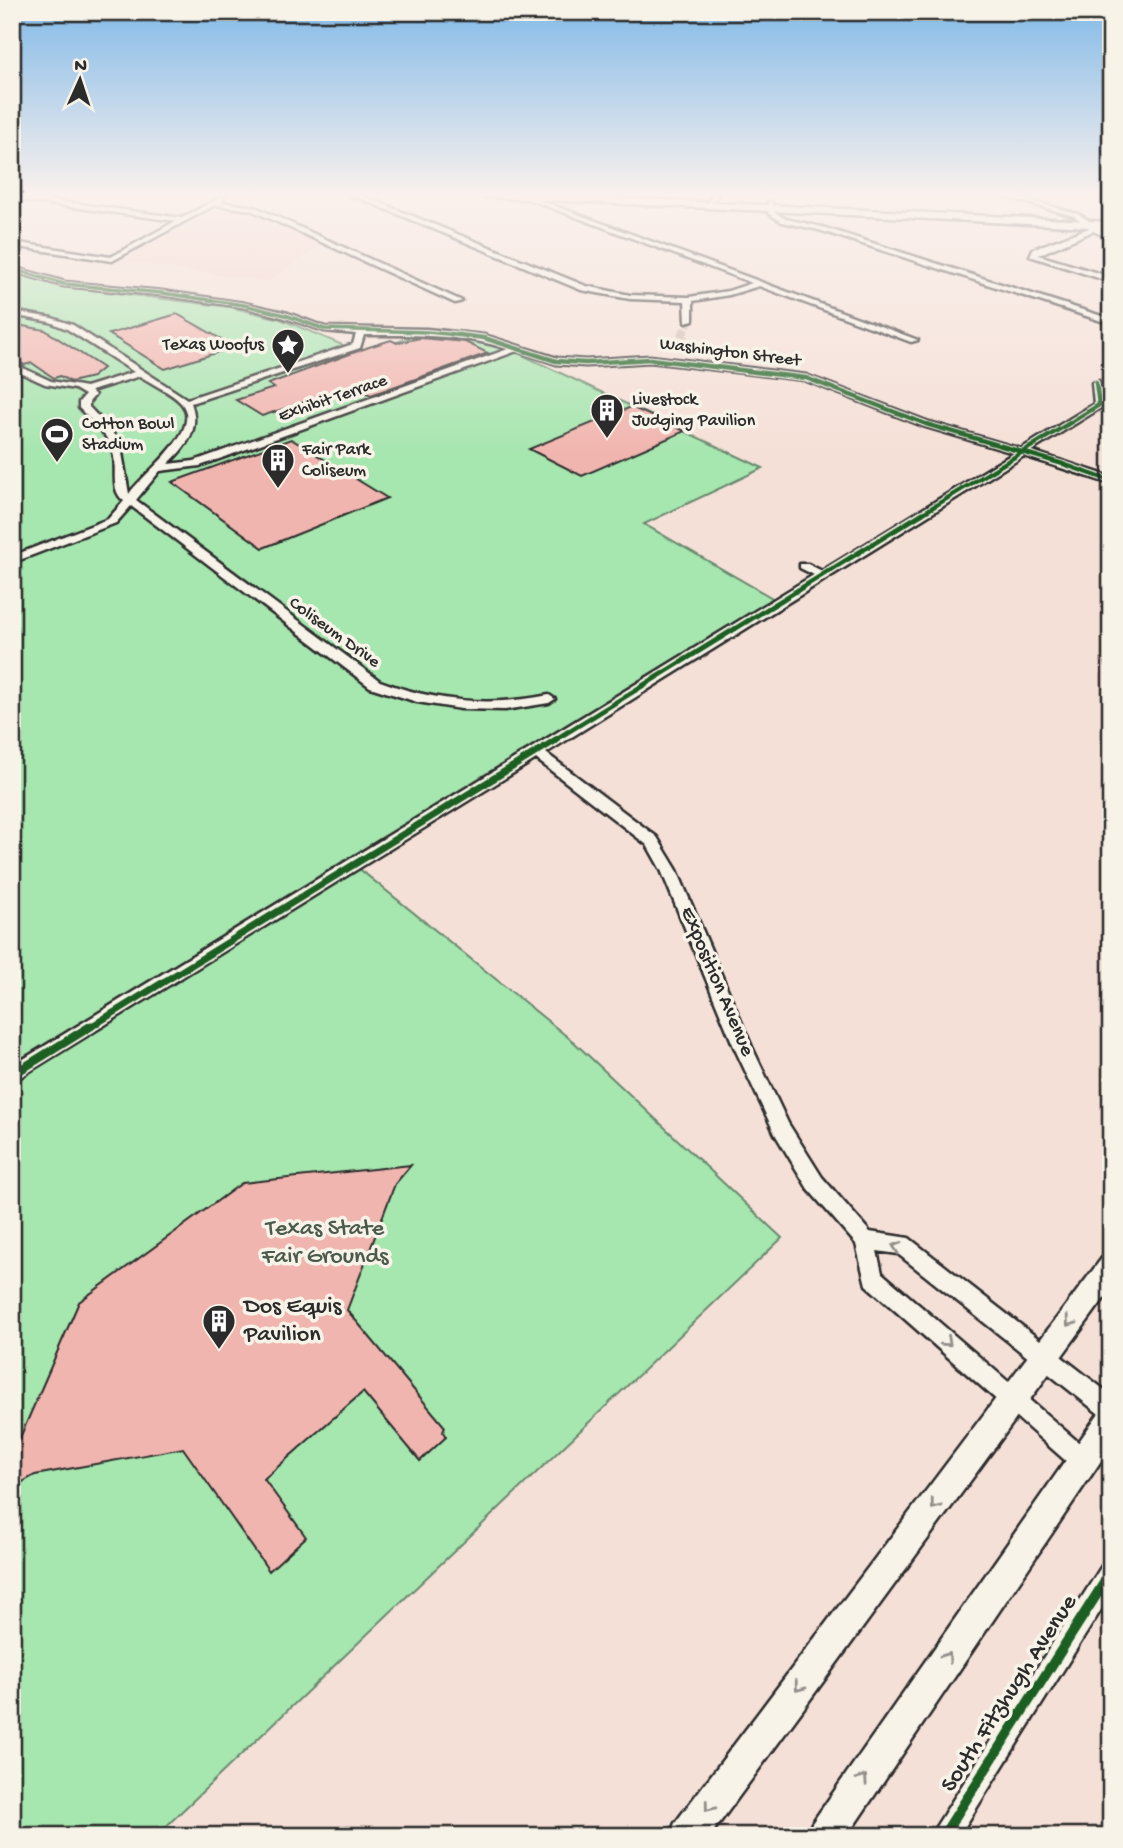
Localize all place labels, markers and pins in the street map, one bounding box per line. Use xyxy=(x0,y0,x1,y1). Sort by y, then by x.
place icon: Texas Woofus xyxy=(269,326,307,375)
place label: Texas Woofus xyxy=(162,335,265,356)
place label: Livestock Judging Pavilion xyxy=(632,390,756,432)
building icon: Livestock Judging Pavilion xyxy=(588,391,626,440)
place label: Cotton Bowl Stadium xyxy=(82,414,174,456)
sports icon: Cotton Bowl Stadium xyxy=(38,415,76,464)
place label: Fair Park Coliseum xyxy=(301,440,372,482)
building icon: Fair Park Coliseum xyxy=(259,441,297,490)
place label: Dos Equis Pavilion xyxy=(242,1293,342,1350)
building icon: Dos Equis Pavilion xyxy=(200,1302,238,1351)

